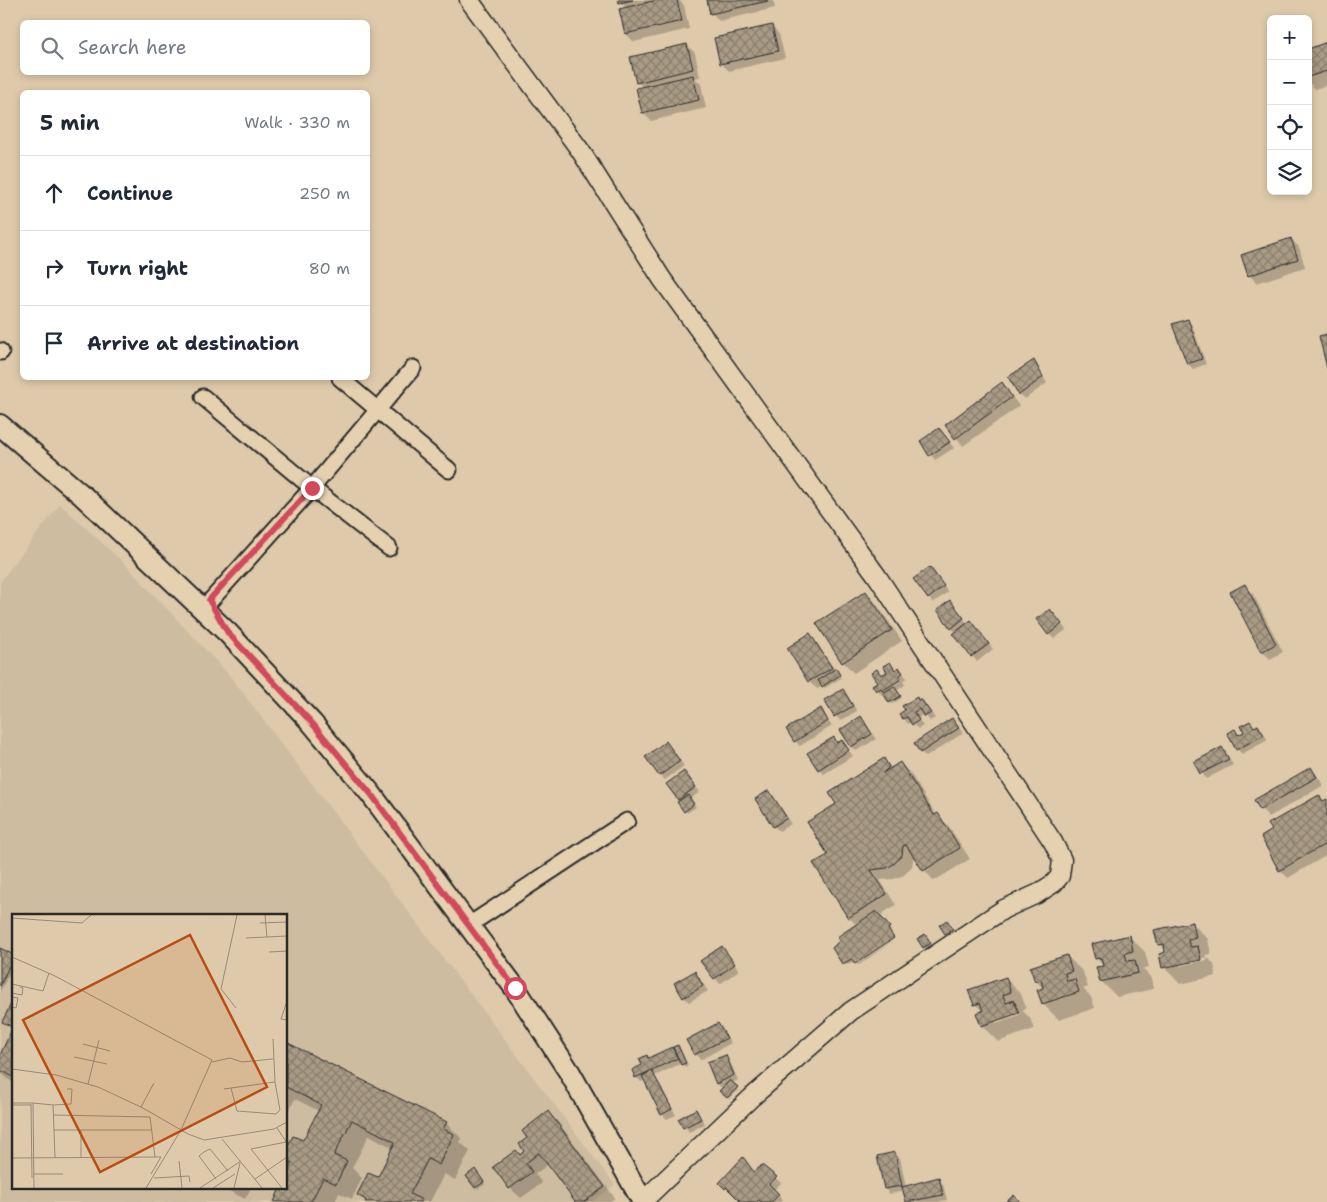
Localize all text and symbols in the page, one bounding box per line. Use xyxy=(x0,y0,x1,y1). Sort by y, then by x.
map controls xyxy=(1267,15,1312,195)
button: + xyxy=(1267,15,1312,60)
search box xyxy=(20,20,370,75)
icon: search xyxy=(38,34,66,62)
text: Search here xyxy=(78,35,187,60)
button: − xyxy=(1267,60,1312,105)
button: locate xyxy=(1267,105,1312,150)
text: 5 min xyxy=(40,109,100,137)
text: Walk · 330 m xyxy=(244,112,350,133)
button: layers xyxy=(1267,150,1312,195)
icon: ahead xyxy=(40,179,68,207)
text: Continue xyxy=(87,181,173,206)
text: 250 m xyxy=(299,183,350,204)
icon: right xyxy=(40,254,68,282)
text: Turn right xyxy=(87,256,188,281)
text: 80 m xyxy=(309,258,350,279)
icon: arrive xyxy=(40,329,68,357)
text: Arrive at destination xyxy=(87,331,299,356)
route end xyxy=(301,477,324,500)
inset map xyxy=(12,914,288,1190)
route start xyxy=(504,977,527,1000)

